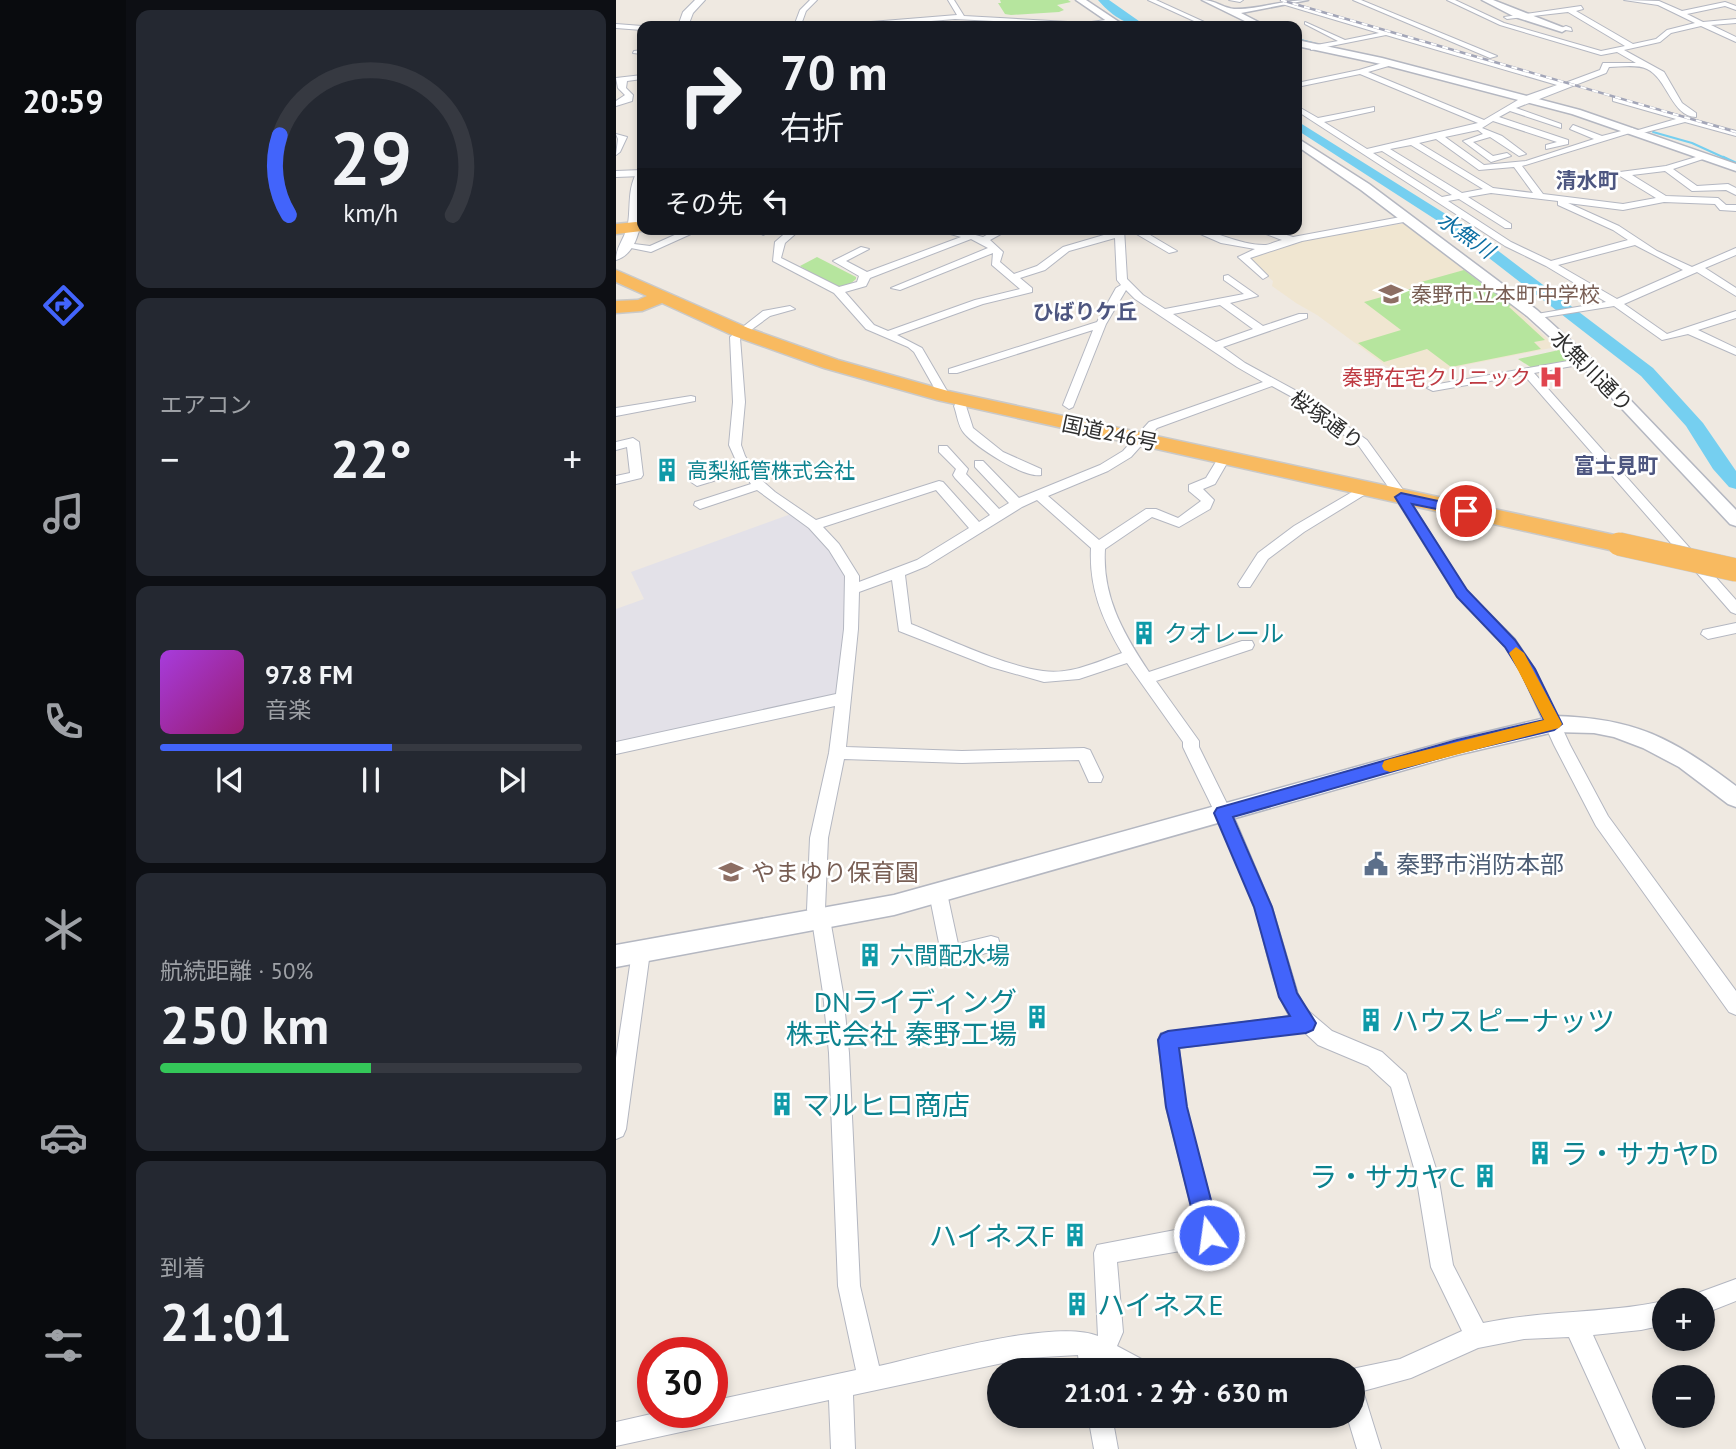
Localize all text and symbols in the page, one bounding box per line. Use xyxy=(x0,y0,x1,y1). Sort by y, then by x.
text: 70 m xyxy=(780,40,887,104)
icon: right xyxy=(665,49,756,140)
text: 20:59 xyxy=(22,80,104,122)
text: 右折 xyxy=(780,106,844,148)
text: 29 xyxy=(330,111,412,205)
district label: 清水町 xyxy=(1556,167,1619,194)
icon: left xyxy=(757,182,795,220)
text: その先 xyxy=(665,187,743,220)
text: km/h xyxy=(344,197,398,229)
water label: 水無川 xyxy=(1432,206,1501,265)
school or university icon: 秦野市立本町中学校 xyxy=(1377,280,1405,308)
icon: directions xyxy=(39,281,88,330)
place label: 秦野市立本町中学校 xyxy=(1411,281,1600,308)
district label: ひばりケ丘 xyxy=(1033,298,1138,325)
street label: 水無川通り xyxy=(1545,324,1639,418)
hospital icon: 秦野在宅クリニック xyxy=(1537,363,1565,391)
place label: 秦野在宅クリニック xyxy=(1342,364,1531,391)
street label: 桜塚通り xyxy=(1285,384,1369,456)
text: エアコン xyxy=(160,390,252,419)
street label: 国道246号 xyxy=(1060,410,1160,456)
text: 22° xyxy=(330,425,412,492)
text: − xyxy=(160,434,179,483)
text: + xyxy=(563,434,582,483)
district label: 富士見町 xyxy=(1574,452,1658,479)
building icon: 高梨紙管株式会社 xyxy=(653,456,681,484)
place label: 高梨紙管株式会社 xyxy=(687,457,855,484)
pin xyxy=(1436,481,1496,541)
icon: music xyxy=(39,489,88,538)
icon: arrive xyxy=(1447,492,1485,530)
place label: クオレール xyxy=(1164,618,1284,649)
building icon: クオレール xyxy=(1130,619,1158,647)
text: 97.8 FM xyxy=(265,658,353,691)
text: 音楽 xyxy=(265,695,311,724)
icon: phone xyxy=(39,697,88,746)
icon: previous xyxy=(211,761,249,799)
icon: pause xyxy=(352,761,390,799)
icon: next xyxy=(493,761,531,799)
place label: 秦野市消防本部 xyxy=(1396,849,1564,880)
public building icon: 秦野市消防本部 xyxy=(1362,850,1390,878)
place label: やまゆり保育園 xyxy=(751,857,919,888)
school or university icon: やまゆり保育園 xyxy=(717,858,745,886)
icon: climate xyxy=(39,905,88,954)
place label: 六間配水場 xyxy=(890,940,1010,971)
building icon: 六間配水場 xyxy=(856,941,884,969)
text: 航続距離 · 50% xyxy=(160,956,313,985)
place label: DNライディング 株式会社 秦野工場 xyxy=(786,983,1017,1052)
text: 250 km xyxy=(160,991,329,1058)
place label: ハウスピーナッツ xyxy=(1391,1002,1615,1039)
building icon: DNライディング 株式会社 秦野工場 xyxy=(1023,1003,1051,1031)
building icon: ハウスピーナッツ xyxy=(1357,1006,1385,1034)
place label: マルヒロ商店 xyxy=(802,1086,970,1123)
building icon: マルヒロ商店 xyxy=(768,1090,796,1118)
icon: car xyxy=(39,1113,88,1162)
place label: ラ・サカヤD xyxy=(1560,1135,1718,1172)
building icon: ラ・サカヤD xyxy=(1526,1139,1554,1167)
place label: ラ・サカヤC xyxy=(1309,1158,1465,1195)
building icon: ラ・サカヤC xyxy=(1471,1162,1499,1190)
position arrow xyxy=(1172,1198,1246,1272)
place label: ハイネスF xyxy=(929,1217,1055,1254)
building icon: ハイネスF xyxy=(1061,1221,1089,1249)
text: 到着 xyxy=(160,1253,206,1282)
place label: ハイネスE xyxy=(1097,1286,1223,1323)
text: 21:01 xyxy=(160,1288,292,1355)
map controls xyxy=(1652,1288,1715,1428)
button: + xyxy=(1652,1288,1715,1351)
building icon: ハイネスE xyxy=(1063,1290,1091,1318)
icon: filters xyxy=(39,1321,88,1370)
speed limit sign: 30 xyxy=(637,1337,728,1428)
button: − xyxy=(1652,1365,1715,1428)
text: 21:01 · 2 分 · 630 m xyxy=(1064,1376,1288,1409)

